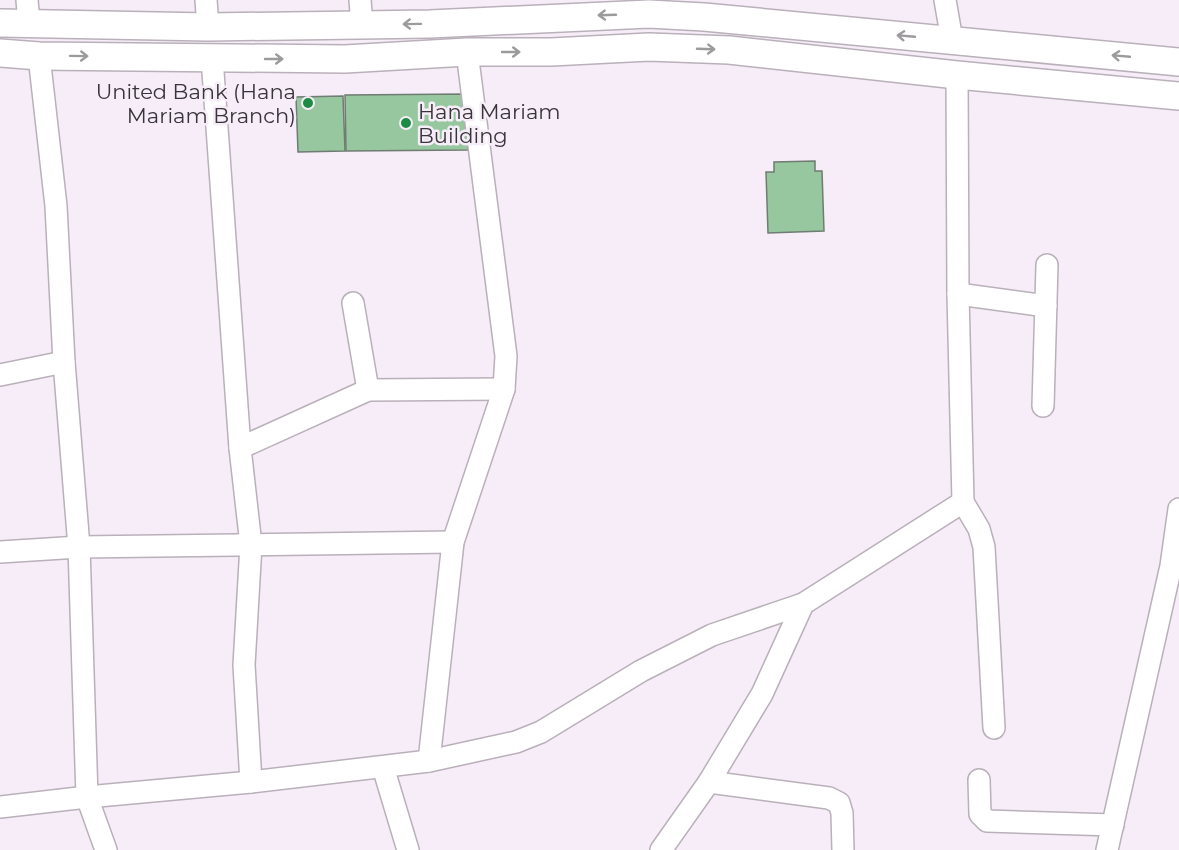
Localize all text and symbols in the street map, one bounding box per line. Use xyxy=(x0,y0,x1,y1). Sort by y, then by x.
one-way arrow xyxy=(597,10,617,21)
one-way arrow xyxy=(403,18,423,30)
one-way arrow xyxy=(896,30,916,41)
one-way arrow xyxy=(696,44,716,55)
one-way arrow xyxy=(501,46,521,58)
one-way arrow xyxy=(1111,50,1131,61)
one-way arrow xyxy=(69,51,89,62)
one-way arrow xyxy=(264,53,284,64)
place label: United Bank (Hana Mariam Branch) xyxy=(96,79,296,128)
marker: United Bank (Hana Mariam Branch) xyxy=(301,96,315,110)
place label: Hana Mariam Building xyxy=(418,99,561,148)
marker: Hana Mariam Building xyxy=(399,116,413,130)

